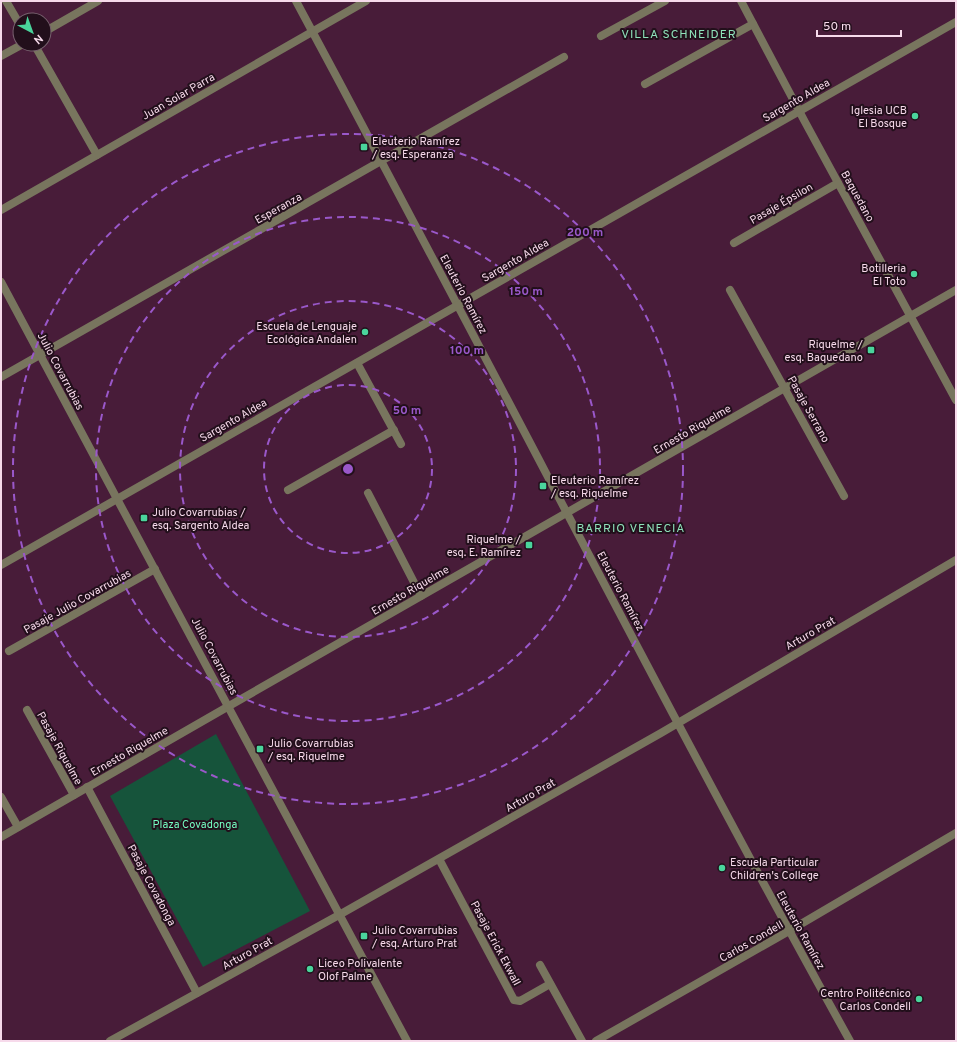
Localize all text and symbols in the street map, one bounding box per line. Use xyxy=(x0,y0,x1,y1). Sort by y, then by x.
north arrow xyxy=(12,12,52,52)
scale bar xyxy=(817,12,901,38)
text: 50 m xyxy=(823,19,851,35)
district label: VILLA SCHNEIDER xyxy=(621,27,737,43)
text: N xyxy=(30,31,45,47)
street label: Juan Solar Parra xyxy=(140,70,218,123)
street label: Sargento Aldea xyxy=(760,76,833,126)
place label: Iglesia UCB El Bosque xyxy=(851,104,907,131)
marker: Iglesia UCB El Bosque xyxy=(910,111,920,121)
place label: Eleuterio Ramírez / esq. Esperanza xyxy=(371,135,460,162)
marker: Eleuterio Ramírez / esq. Esperanza xyxy=(359,142,369,152)
street label: Baquedano xyxy=(837,168,877,225)
street label: Pasaje Épsilon xyxy=(747,179,816,228)
street label: Esperanza xyxy=(253,190,305,227)
text: 200 m xyxy=(567,225,603,241)
street label: Sargento Aldea xyxy=(479,236,552,286)
street label: Eleuterio Ramírez xyxy=(436,252,490,337)
place label: Botilleria El Toto xyxy=(861,262,906,289)
marker: Botilleria El Toto xyxy=(909,269,919,279)
text: 150 m xyxy=(509,284,543,300)
place label: Escuela de Lenguaje Ecológica Andalen xyxy=(256,320,357,347)
marker: Escuela de Lenguaje Ecológica Andalen xyxy=(360,327,370,337)
street label: Julio Covarrubias xyxy=(34,330,86,413)
place label: Riquelme / esq. Baquedano xyxy=(785,338,864,365)
text: 100 m xyxy=(450,343,484,359)
marker: Riquelme / esq. Baquedano xyxy=(866,345,876,355)
street label: Pasaje Serrano xyxy=(784,374,832,445)
street label: Sargento Aldea xyxy=(197,396,270,446)
street label: Ernesto Riquelme xyxy=(651,402,734,458)
text: 50 m xyxy=(393,403,421,419)
centre of rings xyxy=(341,462,355,476)
place label: Eleuterio Ramírez / esq. Riquelme xyxy=(550,474,639,501)
marker: Eleuterio Ramírez / esq. Riquelme xyxy=(538,481,548,491)
place label: Julio Covarrubias / esq. Sargento Aldea xyxy=(152,506,250,533)
marker: Julio Covarrubias / esq. Sargento Aldea xyxy=(139,513,149,523)
district label: BARRIO VENECIA xyxy=(577,521,685,537)
place label: Riquelme / esq. E. Ramírez xyxy=(447,533,522,560)
marker: Riquelme / esq. E. Ramírez xyxy=(524,540,534,550)
street label: Eleuterio Ramírez xyxy=(593,549,647,634)
street label: Ernesto Riquelme xyxy=(369,563,452,619)
street label: Pasaje Julio Covarrubias xyxy=(21,567,134,637)
street label: Arturo Prat xyxy=(783,614,838,654)
street label: Julio Covarrubias xyxy=(188,615,240,698)
street label: Pasaje Riquelme xyxy=(33,709,85,788)
street label: Ernesto Riquelme xyxy=(88,724,171,780)
place label: Julio Covarrubias / esq. Riquelme xyxy=(267,737,354,764)
marker: Julio Covarrubias / esq. Riquelme xyxy=(255,744,265,754)
street label: Arturo Prat xyxy=(503,776,558,816)
park label: Plaza Covadonga xyxy=(153,818,238,832)
street label: Pasaje Covadonga xyxy=(124,842,179,929)
place label: Escuela Particular Children's College xyxy=(730,856,819,883)
marker: Escuela Particular Children's College xyxy=(717,863,727,873)
street label: Eleuterio Ramírez xyxy=(773,889,828,972)
street label: Pasaje Erick Ekwall xyxy=(467,899,523,988)
street label: Carlos Condell xyxy=(717,918,786,966)
place label: Julio Covarrubias / esq. Arturo Prat xyxy=(371,924,458,951)
marker: Julio Covarrubias / esq. Arturo Prat xyxy=(359,931,369,941)
street label: Arturo Prat xyxy=(220,934,275,973)
place label: Liceo Polivalente Olof Palme xyxy=(318,957,402,984)
marker: Liceo Polivalente Olof Palme xyxy=(305,964,315,974)
place label: Centro Politécnico Carlos Condell xyxy=(820,987,911,1014)
marker: Centro Politécnico Carlos Condell xyxy=(914,994,924,1004)

